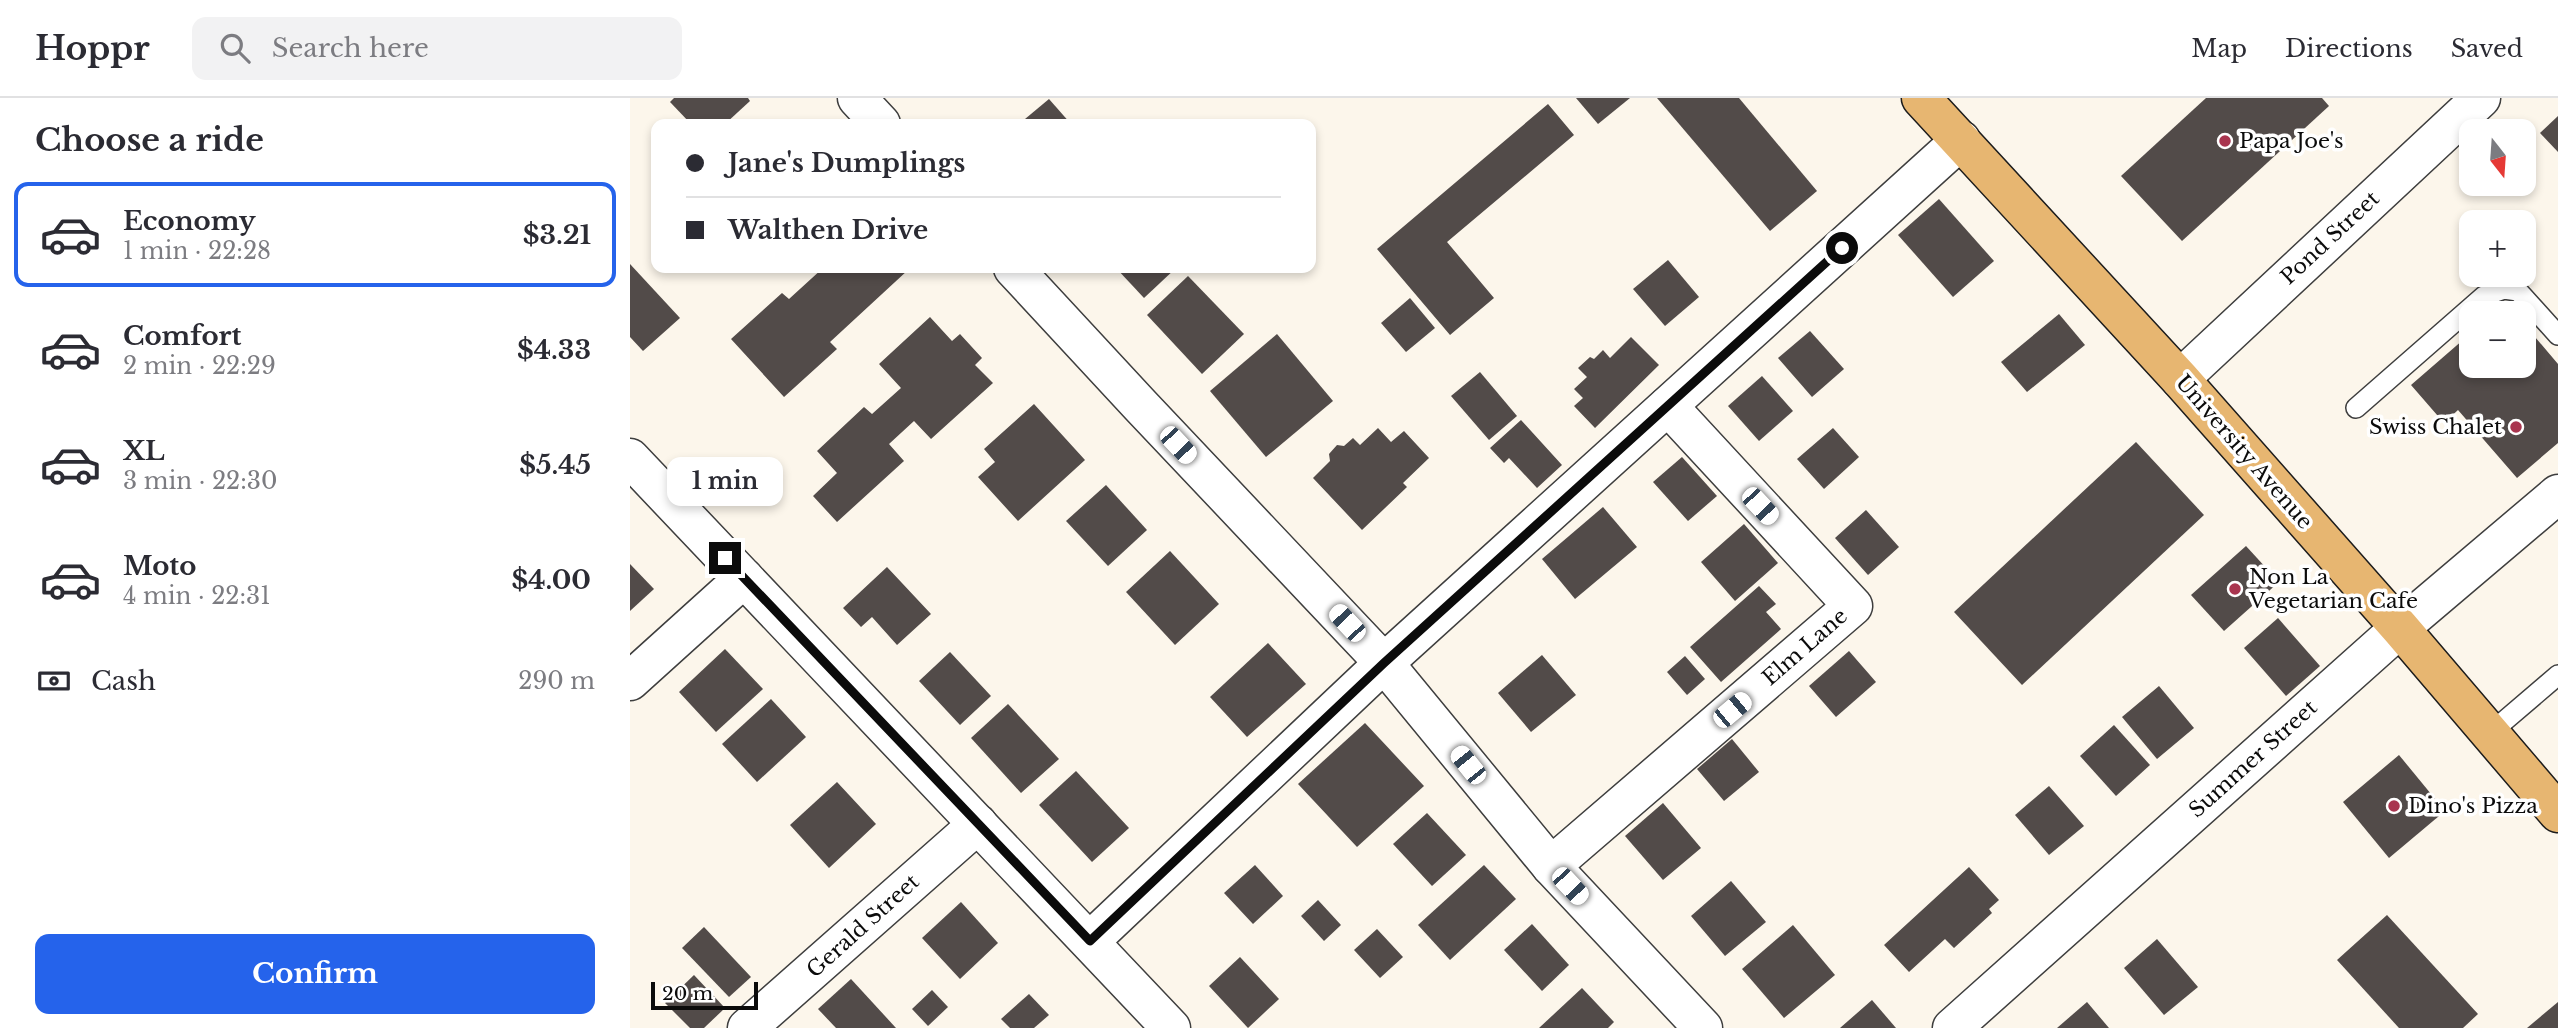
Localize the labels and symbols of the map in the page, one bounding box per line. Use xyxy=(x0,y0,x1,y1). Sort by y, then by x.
north arrow xyxy=(2459,119,2536,196)
place label: Papa Joe's xyxy=(2239,128,2343,154)
marker: Papa Joe's xyxy=(2217,133,2233,149)
street label: Pond Street xyxy=(2275,186,2385,290)
route start xyxy=(1826,232,1858,264)
street label: University Avenue xyxy=(2170,370,2318,534)
place label: Swiss Chalet xyxy=(2369,414,2502,440)
marker: Swiss Chalet xyxy=(2508,419,2524,435)
car xyxy=(1156,422,1201,468)
callout: 1 min xyxy=(667,456,783,505)
car xyxy=(1738,483,1783,529)
route end xyxy=(709,542,741,574)
place label: Non La Vegetarian Cafe xyxy=(2248,564,2418,614)
marker: Non La Vegetarian Cafe xyxy=(2227,581,2243,597)
car xyxy=(1325,600,1370,646)
street label: Elm Lane xyxy=(1757,603,1853,691)
car xyxy=(1710,688,1755,732)
street label: Summer Street xyxy=(2184,695,2322,823)
car xyxy=(1447,742,1490,788)
place label: Dino's Pizza xyxy=(2408,793,2538,819)
marker: Dino's Pizza xyxy=(2386,798,2402,814)
car xyxy=(1548,863,1593,909)
street label: Gerald Street xyxy=(801,869,925,983)
scale bar xyxy=(651,979,758,1011)

